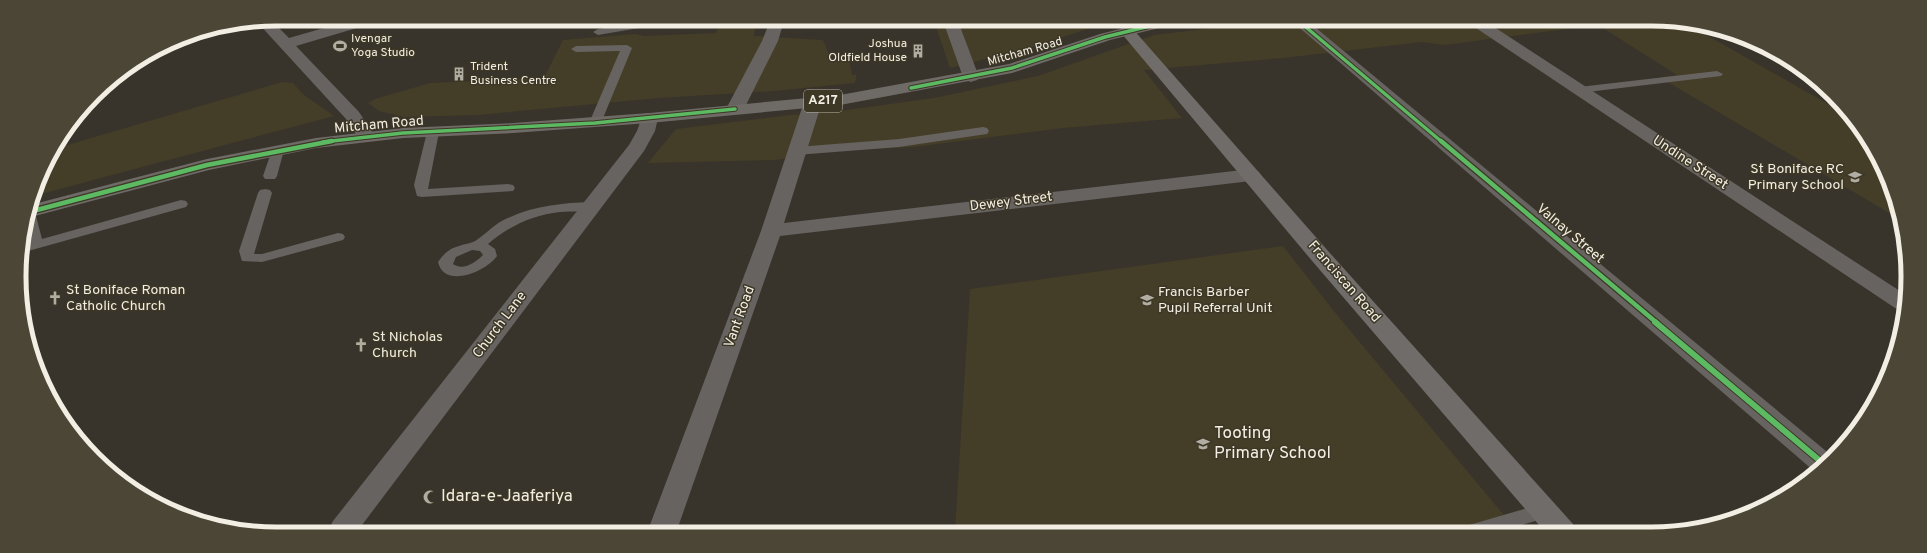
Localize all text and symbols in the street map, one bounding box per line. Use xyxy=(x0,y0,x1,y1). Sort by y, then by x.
place label: Ivengar Yoga Studio xyxy=(351,31,415,61)
street label: Mitcham Road xyxy=(986,34,1064,70)
place label: Joshua Oldfield House xyxy=(828,36,907,66)
sports icon: Ivengar Yoga Studio xyxy=(332,38,348,54)
building icon: Joshua Oldfield House xyxy=(910,43,926,59)
place label: Trident Business Centre xyxy=(470,59,557,89)
building icon: Trident Business Centre xyxy=(451,66,467,82)
road number: A217 xyxy=(804,90,842,112)
street label: Mitcham Road xyxy=(333,113,425,137)
street label: Undine Street xyxy=(1649,132,1731,194)
place label: St Boniface RC Primary School xyxy=(1748,161,1844,194)
school or university icon: St Boniface RC Primary School xyxy=(1847,169,1863,185)
street label: Dewey Street xyxy=(969,188,1053,216)
street label: Valnay Street xyxy=(1532,201,1608,267)
street label: Franciscan Road xyxy=(1304,238,1384,326)
place label: St Boniface Roman Catholic Church xyxy=(66,282,186,315)
street label: Vant Road xyxy=(721,284,759,350)
place label: Francis Barber Pupil Referral Unit xyxy=(1158,284,1272,317)
street label: Church Lane xyxy=(469,288,531,362)
church icon: St Boniface Roman Catholic Church xyxy=(47,290,63,306)
school or university icon: Francis Barber Pupil Referral Unit xyxy=(1139,292,1155,308)
place label: St Nicholas Church xyxy=(372,329,443,362)
church icon: St Nicholas Church xyxy=(353,337,369,353)
place label: Tooting Primary School xyxy=(1214,423,1331,465)
school or university icon: Tooting Primary School xyxy=(1195,436,1211,452)
place label: Idara-e-Jaaferiya xyxy=(441,486,573,508)
mosque icon: Idara-e-Jaaferiya xyxy=(422,489,438,505)

